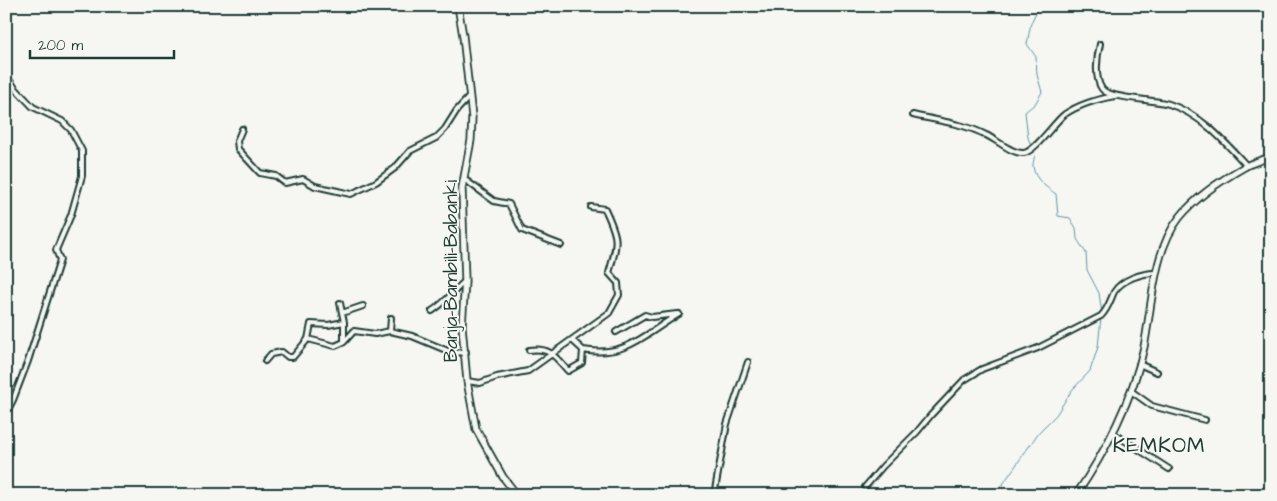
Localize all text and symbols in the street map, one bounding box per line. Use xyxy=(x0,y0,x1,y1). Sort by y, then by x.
scale bar xyxy=(30,28,174,60)
text: 200 m xyxy=(38,35,84,56)
street label: Banja-Bambili-Babanki xyxy=(438,180,465,362)
district label: KEMKOM xyxy=(1113,431,1205,460)

